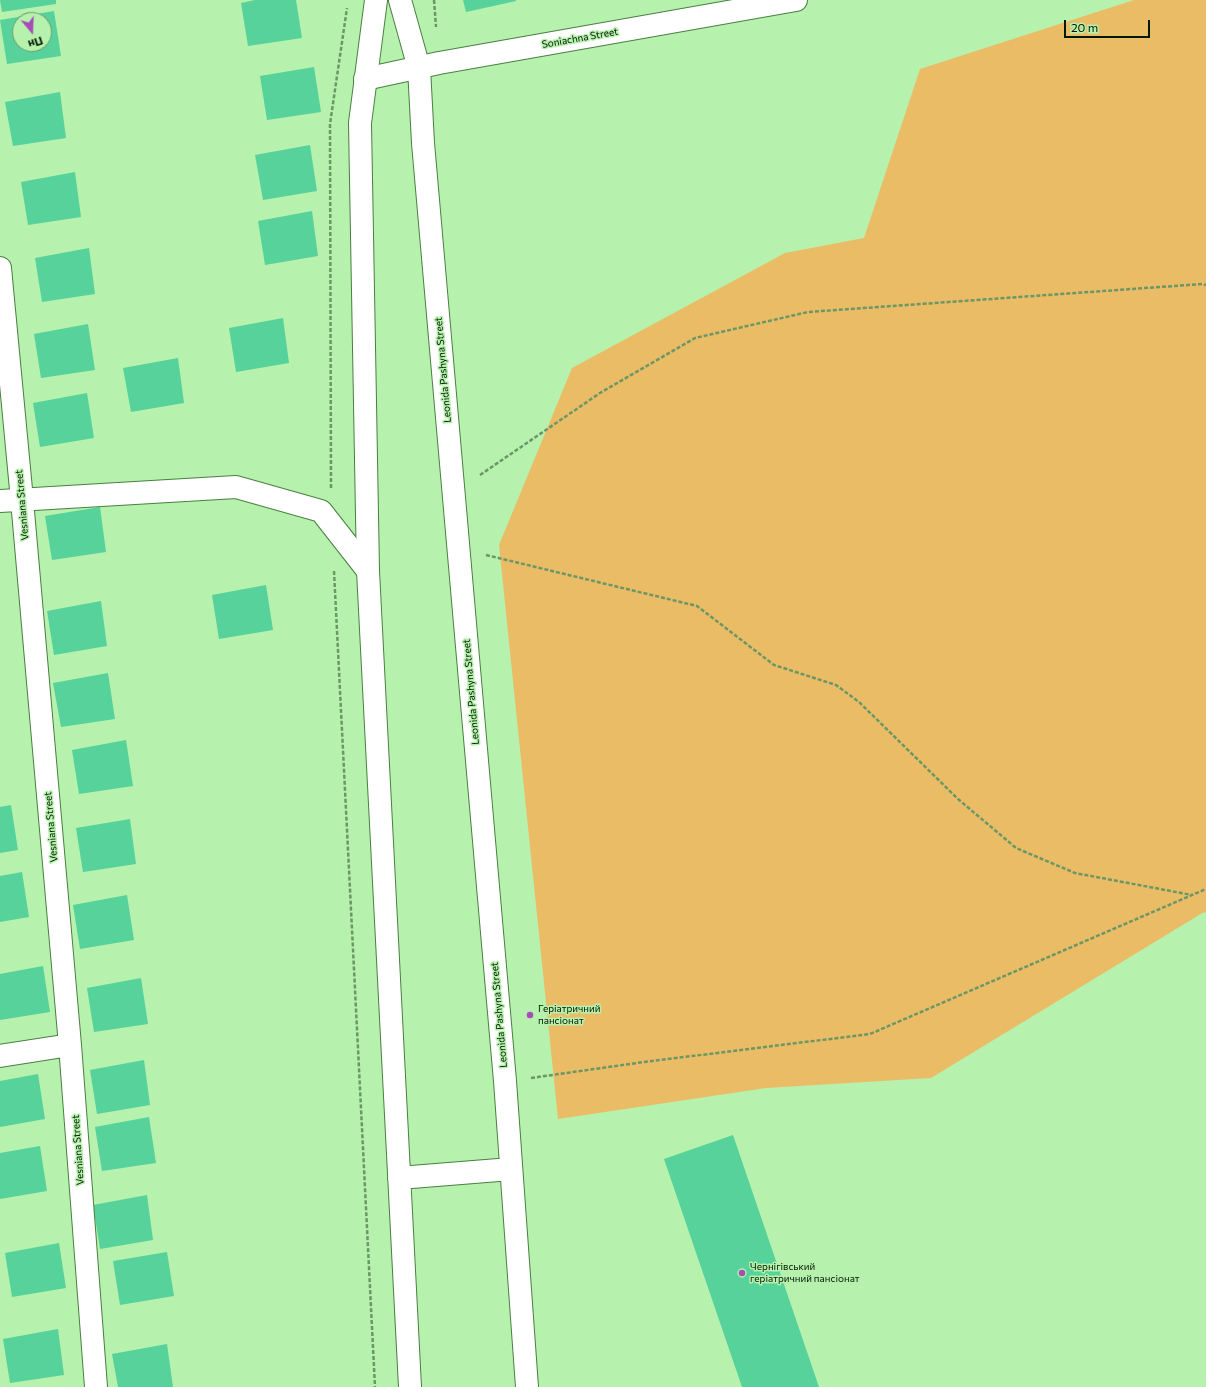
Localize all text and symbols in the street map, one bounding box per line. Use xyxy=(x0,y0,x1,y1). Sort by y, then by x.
north arrow xyxy=(12,12,52,52)
scale bar xyxy=(1066,12,1152,38)
text: 20 m xyxy=(1071,20,1098,34)
street label: Soniachna Street xyxy=(541,25,619,51)
text: Пн xyxy=(27,34,45,51)
street label: Leonida Pashyna Street xyxy=(432,317,454,423)
street label: Vesniana Street xyxy=(13,469,31,541)
street label: Leonida Pashyna Street xyxy=(460,639,482,745)
street label: Vesniana Street xyxy=(42,791,60,863)
street label: Leonida Pashyna Street xyxy=(488,962,510,1068)
place label: Геріатричний пансіонат xyxy=(538,1003,601,1026)
marker: Геріатричний пансіонат xyxy=(525,1010,535,1020)
street label: Vesniana Street xyxy=(70,1114,86,1186)
place label: Чернігівський геріатричний пансіонат xyxy=(750,1261,860,1284)
marker: Чернігівський геріатричний пансіонат xyxy=(737,1268,747,1278)

